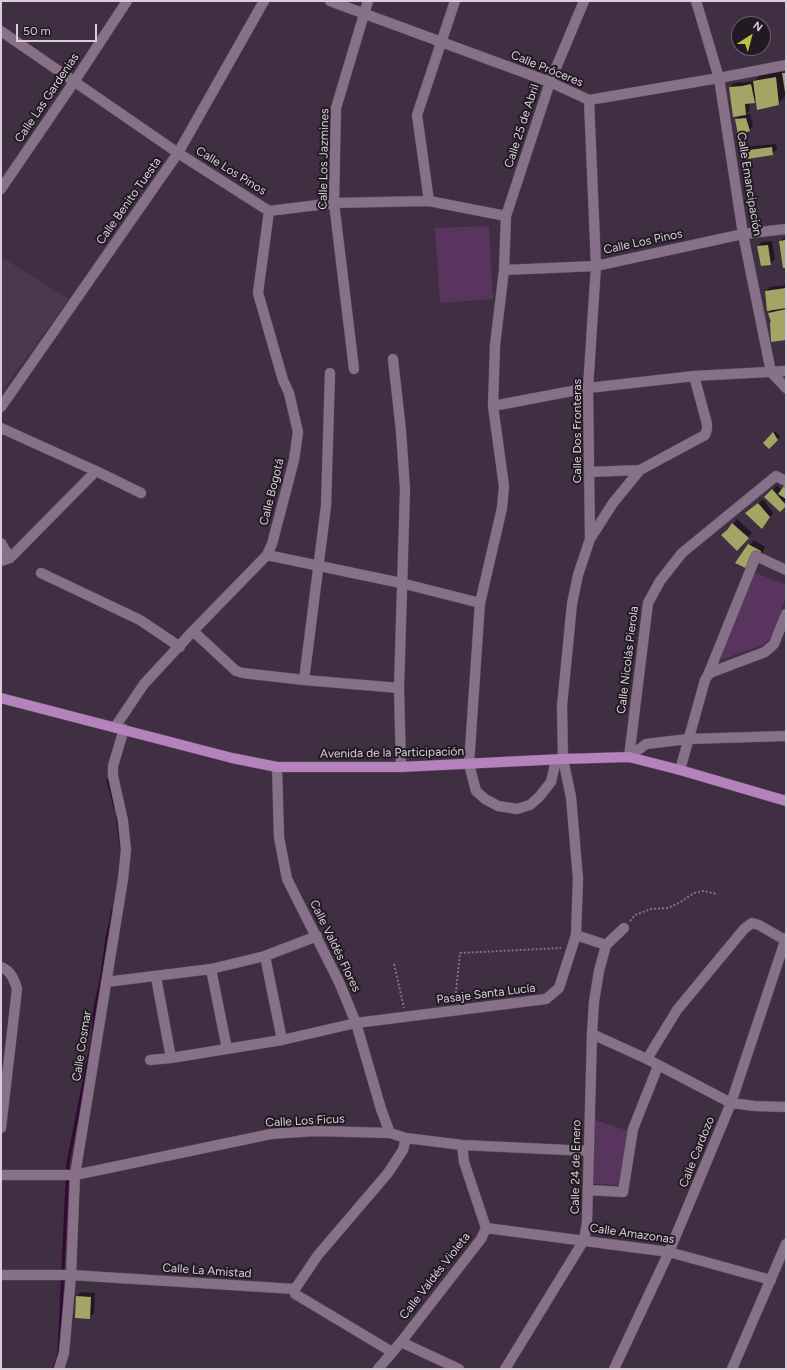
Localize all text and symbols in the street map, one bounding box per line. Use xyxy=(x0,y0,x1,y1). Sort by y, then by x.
scale bar xyxy=(18,16,99,42)
north arrow xyxy=(731,16,771,56)
text: N xyxy=(750,19,765,34)
text: 50 m xyxy=(23,24,51,38)
street label: Calle Próceres xyxy=(509,48,585,90)
street label: Calle Las Gardenias xyxy=(12,51,82,145)
street label: Calle 25 de Abril xyxy=(502,82,542,170)
street label: Calle Los Jazmines xyxy=(316,108,332,210)
street label: Calle Emancipación xyxy=(734,131,764,237)
street label: Calle Los Pinos xyxy=(193,144,269,198)
street label: Calle Benito Tuesta xyxy=(94,155,164,247)
street label: Calle Los Pinos xyxy=(602,227,684,257)
street label: Calle Dos Fronteras xyxy=(570,379,584,483)
street label: Calle Bogotá xyxy=(257,457,287,527)
street label: Calle Nicolás Pierola xyxy=(614,605,642,715)
street label: Avenida de la Participación xyxy=(320,745,464,761)
street label: Calle Valdés Flores xyxy=(306,898,364,994)
street label: Pasaje Santa Lucía xyxy=(436,981,536,1007)
street label: Calle Cosmar xyxy=(69,1010,95,1082)
street label: Calle Los Ficus xyxy=(265,1112,345,1130)
street label: Calle Cardozo xyxy=(676,1114,718,1190)
street label: Calle 24 de Enero xyxy=(568,1120,584,1214)
street label: Calle Amazonas xyxy=(589,1221,675,1247)
street label: Calle Valdés Violeta xyxy=(397,1230,473,1322)
street label: Calle La Amistad xyxy=(162,1261,252,1281)

